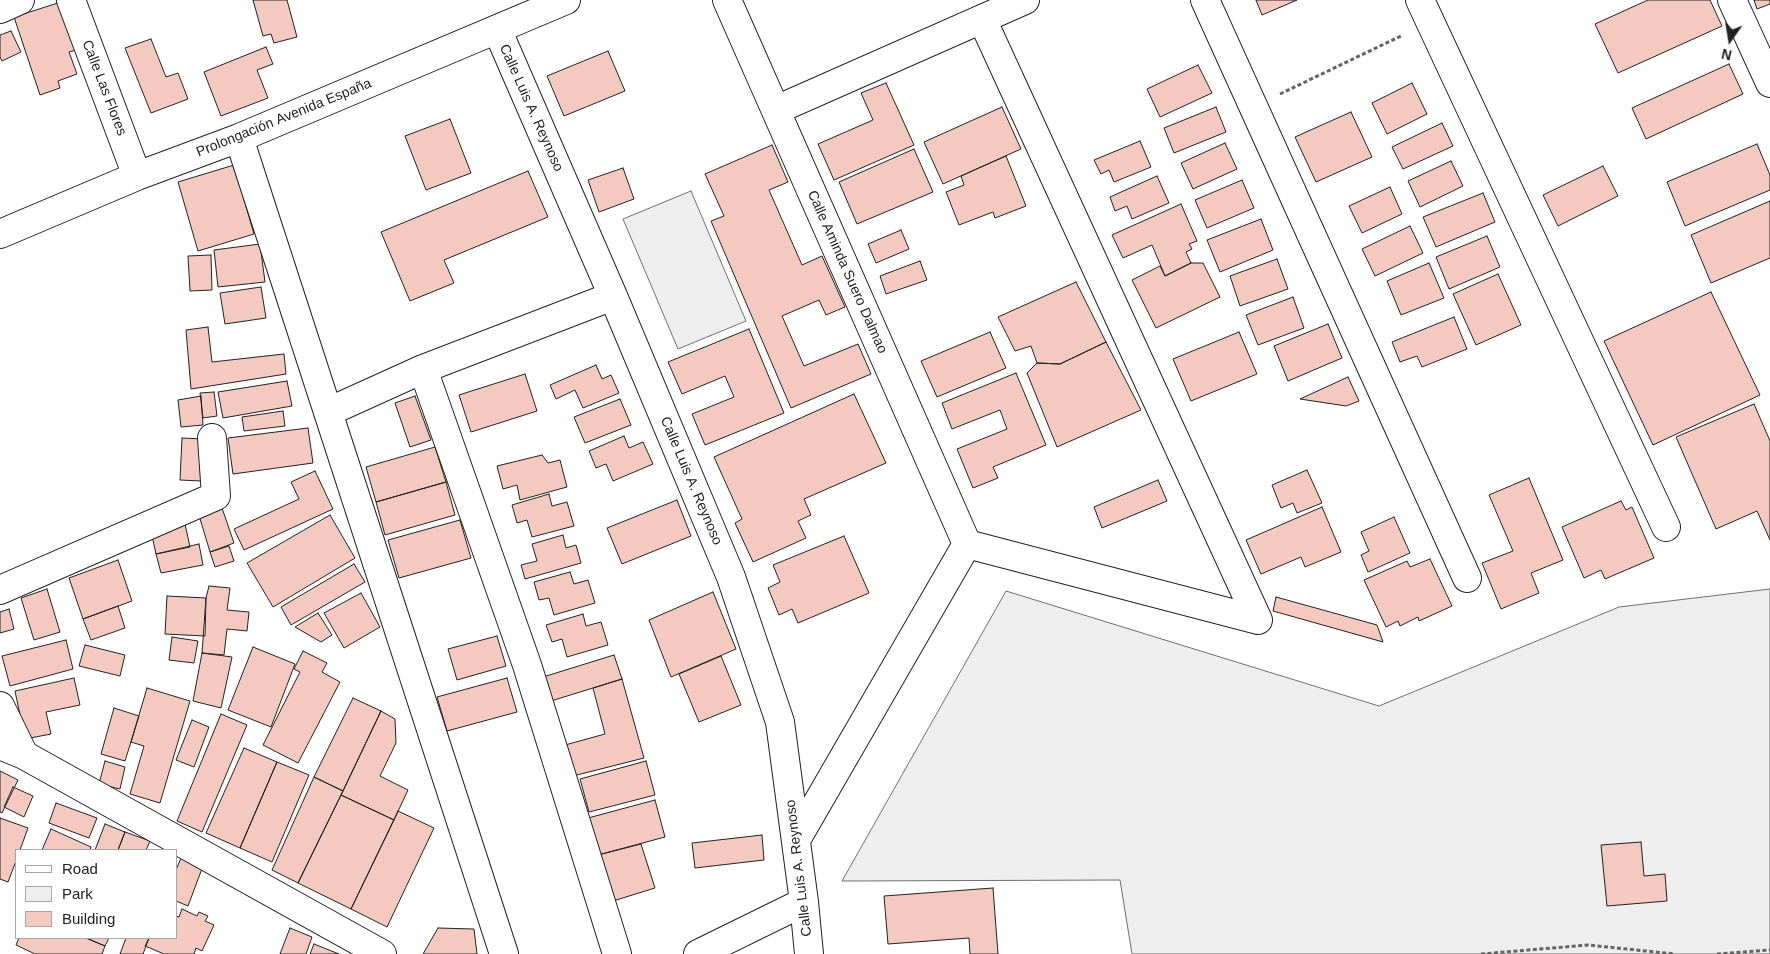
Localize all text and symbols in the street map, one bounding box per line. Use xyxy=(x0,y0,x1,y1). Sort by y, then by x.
north arrow xyxy=(1705,15,1755,65)
street label: Calle Las Flores xyxy=(78,38,130,138)
street label: Calle Luis A. Reynoso xyxy=(495,42,567,174)
text: N xyxy=(1720,46,1733,64)
street label: Prolongación Avenida España xyxy=(194,75,374,161)
street label: Calle Aminda Suero Dalmao xyxy=(803,188,891,356)
street label: Calle Luis A. Reynoso xyxy=(656,414,726,548)
street label: Calle Luis A. Reynoso xyxy=(782,799,816,937)
legend xyxy=(15,849,178,939)
text: Road xyxy=(62,860,98,877)
text: Park xyxy=(62,885,93,902)
text: Building xyxy=(62,910,115,927)

